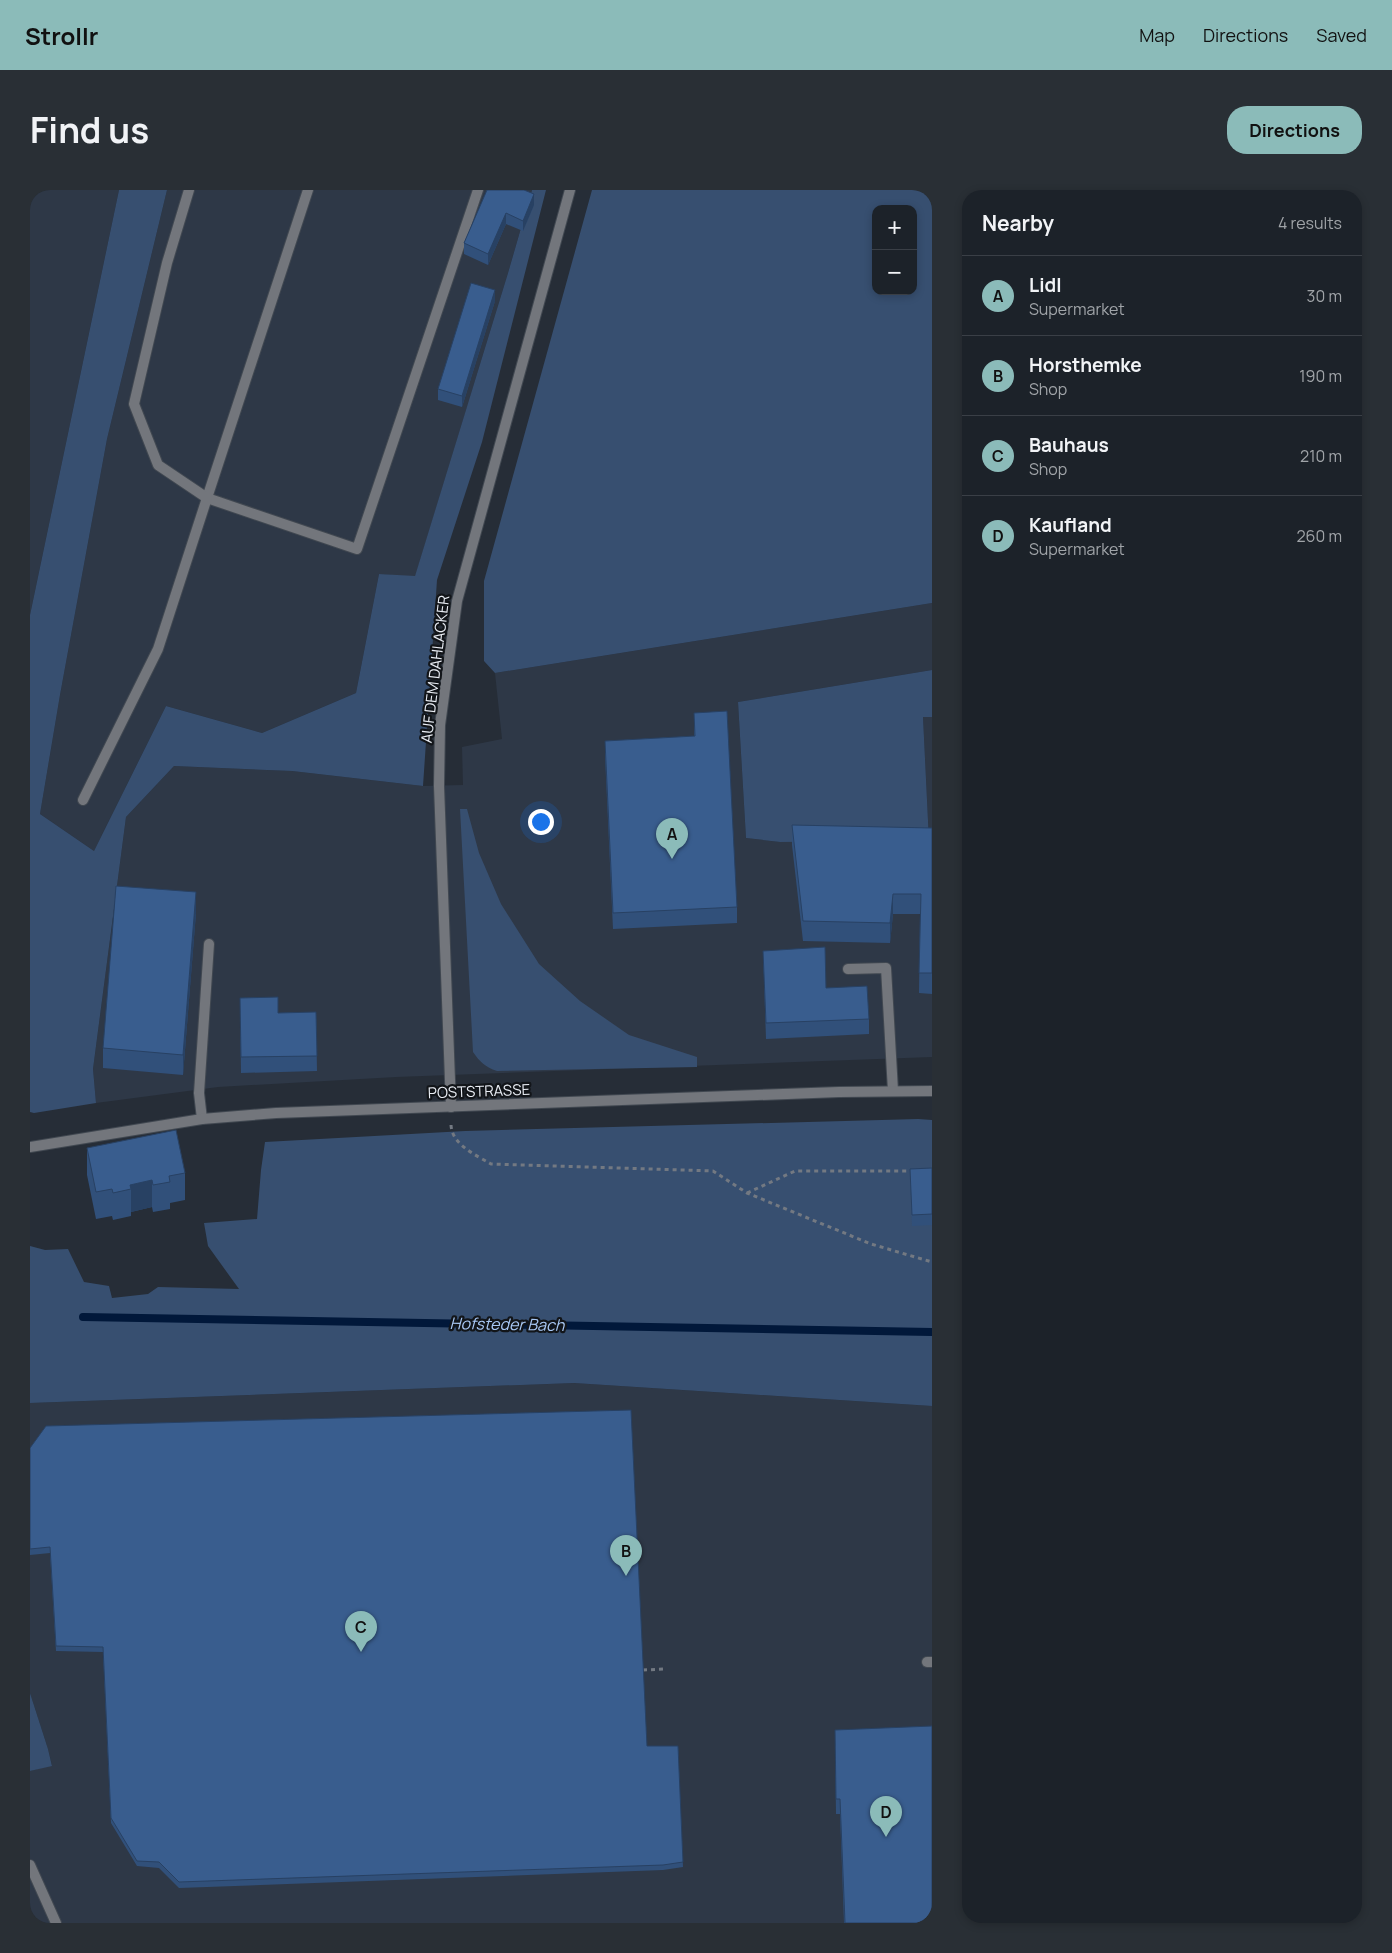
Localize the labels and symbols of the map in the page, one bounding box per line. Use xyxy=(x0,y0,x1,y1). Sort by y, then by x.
street label: AUF DEM DAHLACKER xyxy=(416,594,454,744)
your location xyxy=(528,809,554,835)
pin: A xyxy=(656,818,688,859)
street label: POSTSTRASSE xyxy=(428,1079,530,1103)
water label: Hofsteder Bach xyxy=(449,1312,565,1336)
pin: B xyxy=(610,1535,642,1576)
pin: C xyxy=(345,1611,377,1652)
pin: D xyxy=(870,1796,902,1837)

